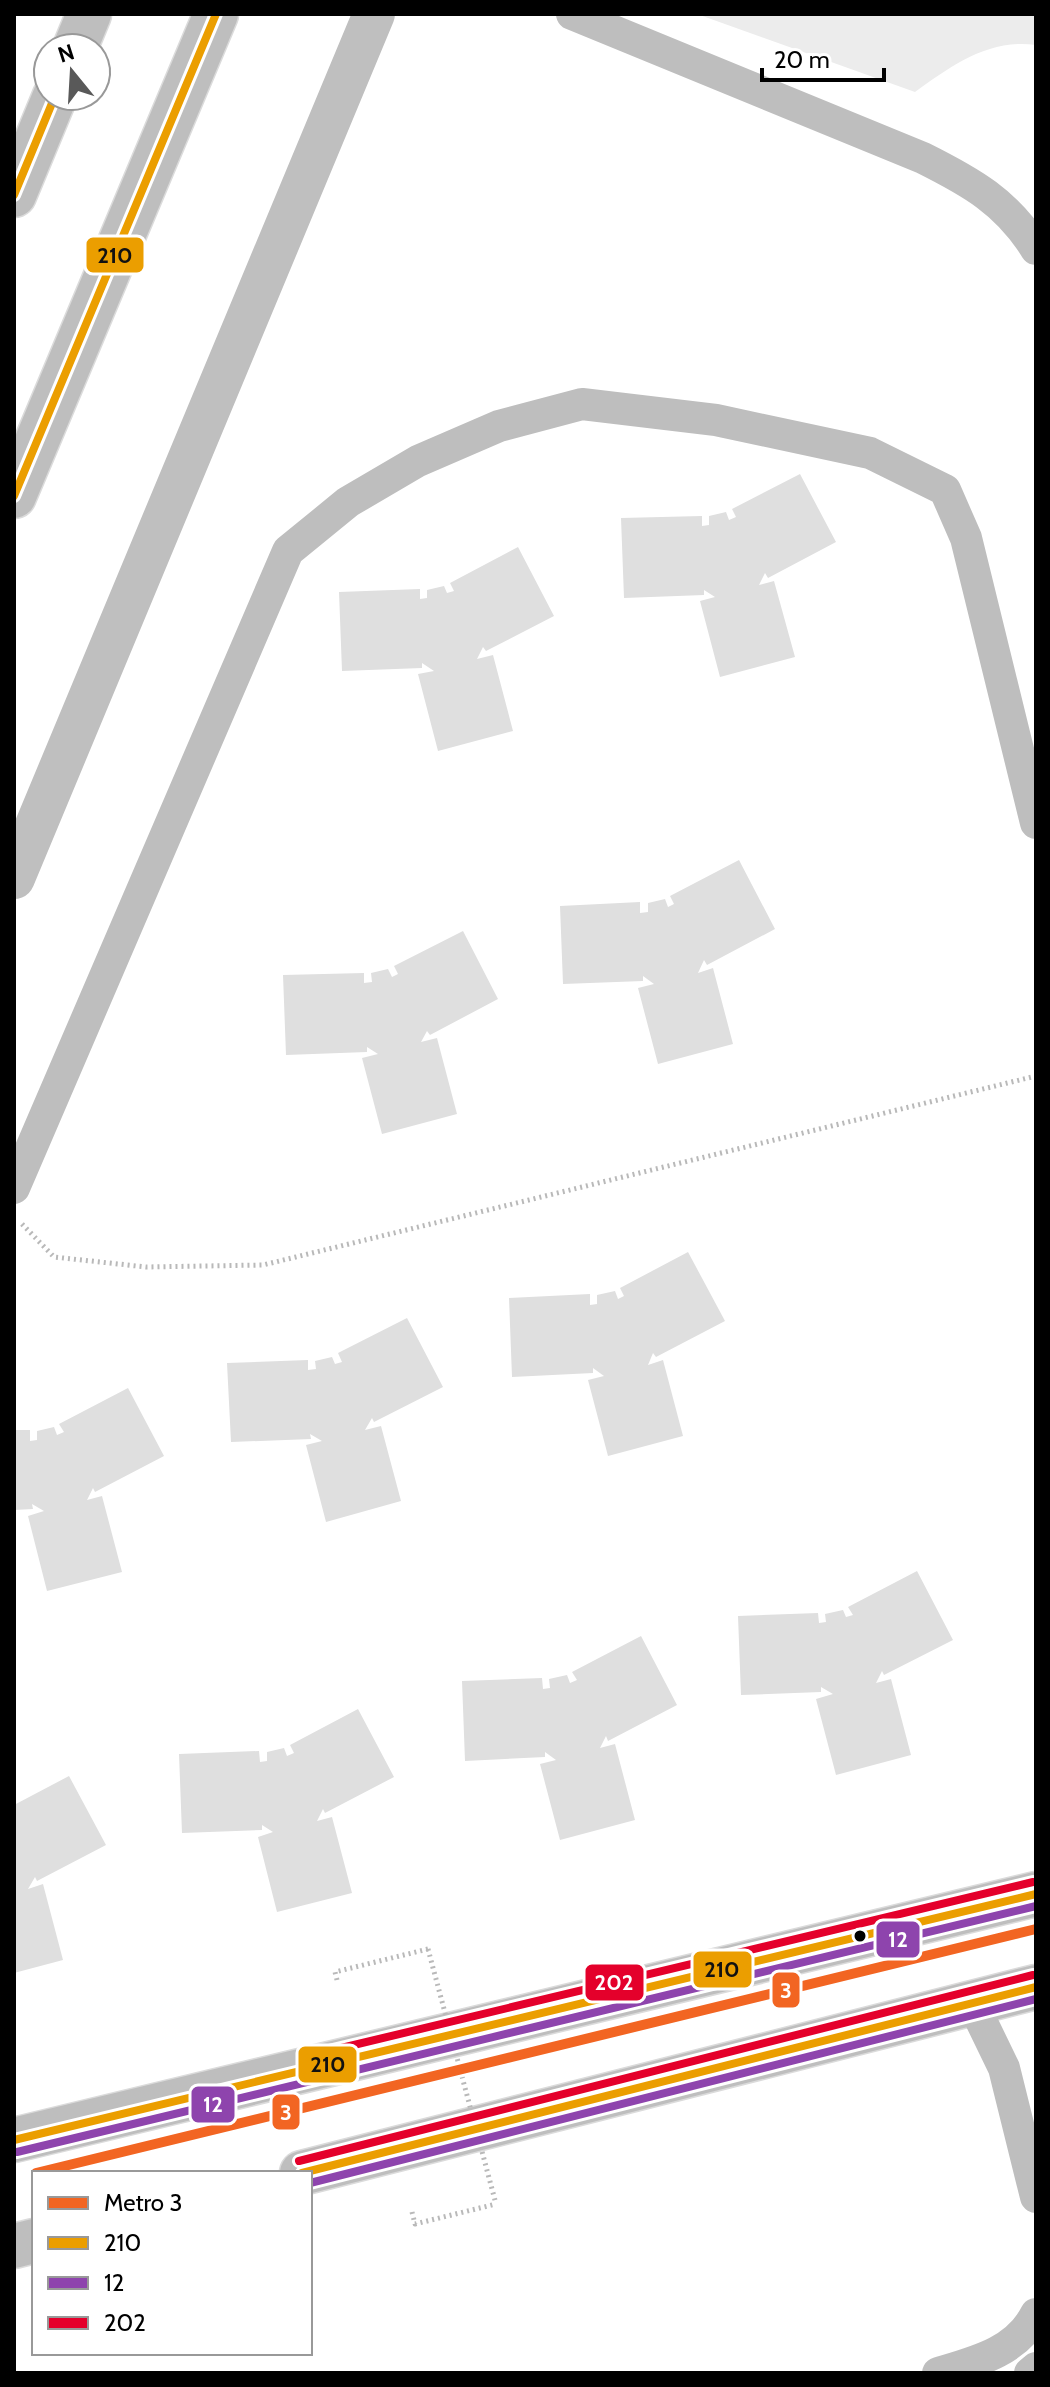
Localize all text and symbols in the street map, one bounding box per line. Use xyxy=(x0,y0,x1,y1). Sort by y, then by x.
north arrow xyxy=(32,32,112,112)
scale bar xyxy=(762,32,884,82)
text: N xyxy=(54,38,78,69)
text: 20 m xyxy=(774,45,830,74)
line badge: 210 xyxy=(85,236,145,274)
text: 210 xyxy=(97,242,133,269)
line badge: 12 xyxy=(875,1920,921,1959)
text: 12 xyxy=(888,1926,908,1953)
unlabelled marker xyxy=(852,1928,868,1944)
line badge: 210 xyxy=(692,1950,753,1989)
text: 210 xyxy=(704,1956,740,1983)
line badge: 202 xyxy=(584,1963,645,2002)
text: 202 xyxy=(595,1969,633,1996)
line badge: 3 xyxy=(771,1971,801,2009)
text: 3 xyxy=(780,1977,792,2004)
line badge: 210 xyxy=(297,2045,358,2084)
text: 210 xyxy=(310,2051,346,2078)
line badge: 12 xyxy=(190,2085,236,2124)
text: 12 xyxy=(203,2091,223,2118)
line badge: 3 xyxy=(271,2093,301,2131)
text: 3 xyxy=(280,2099,292,2126)
legend xyxy=(32,2171,312,2355)
text: Metro 3 xyxy=(104,2188,182,2217)
text: 210 xyxy=(104,2228,141,2257)
text: 12 xyxy=(104,2268,124,2297)
text: 202 xyxy=(104,2308,146,2337)

